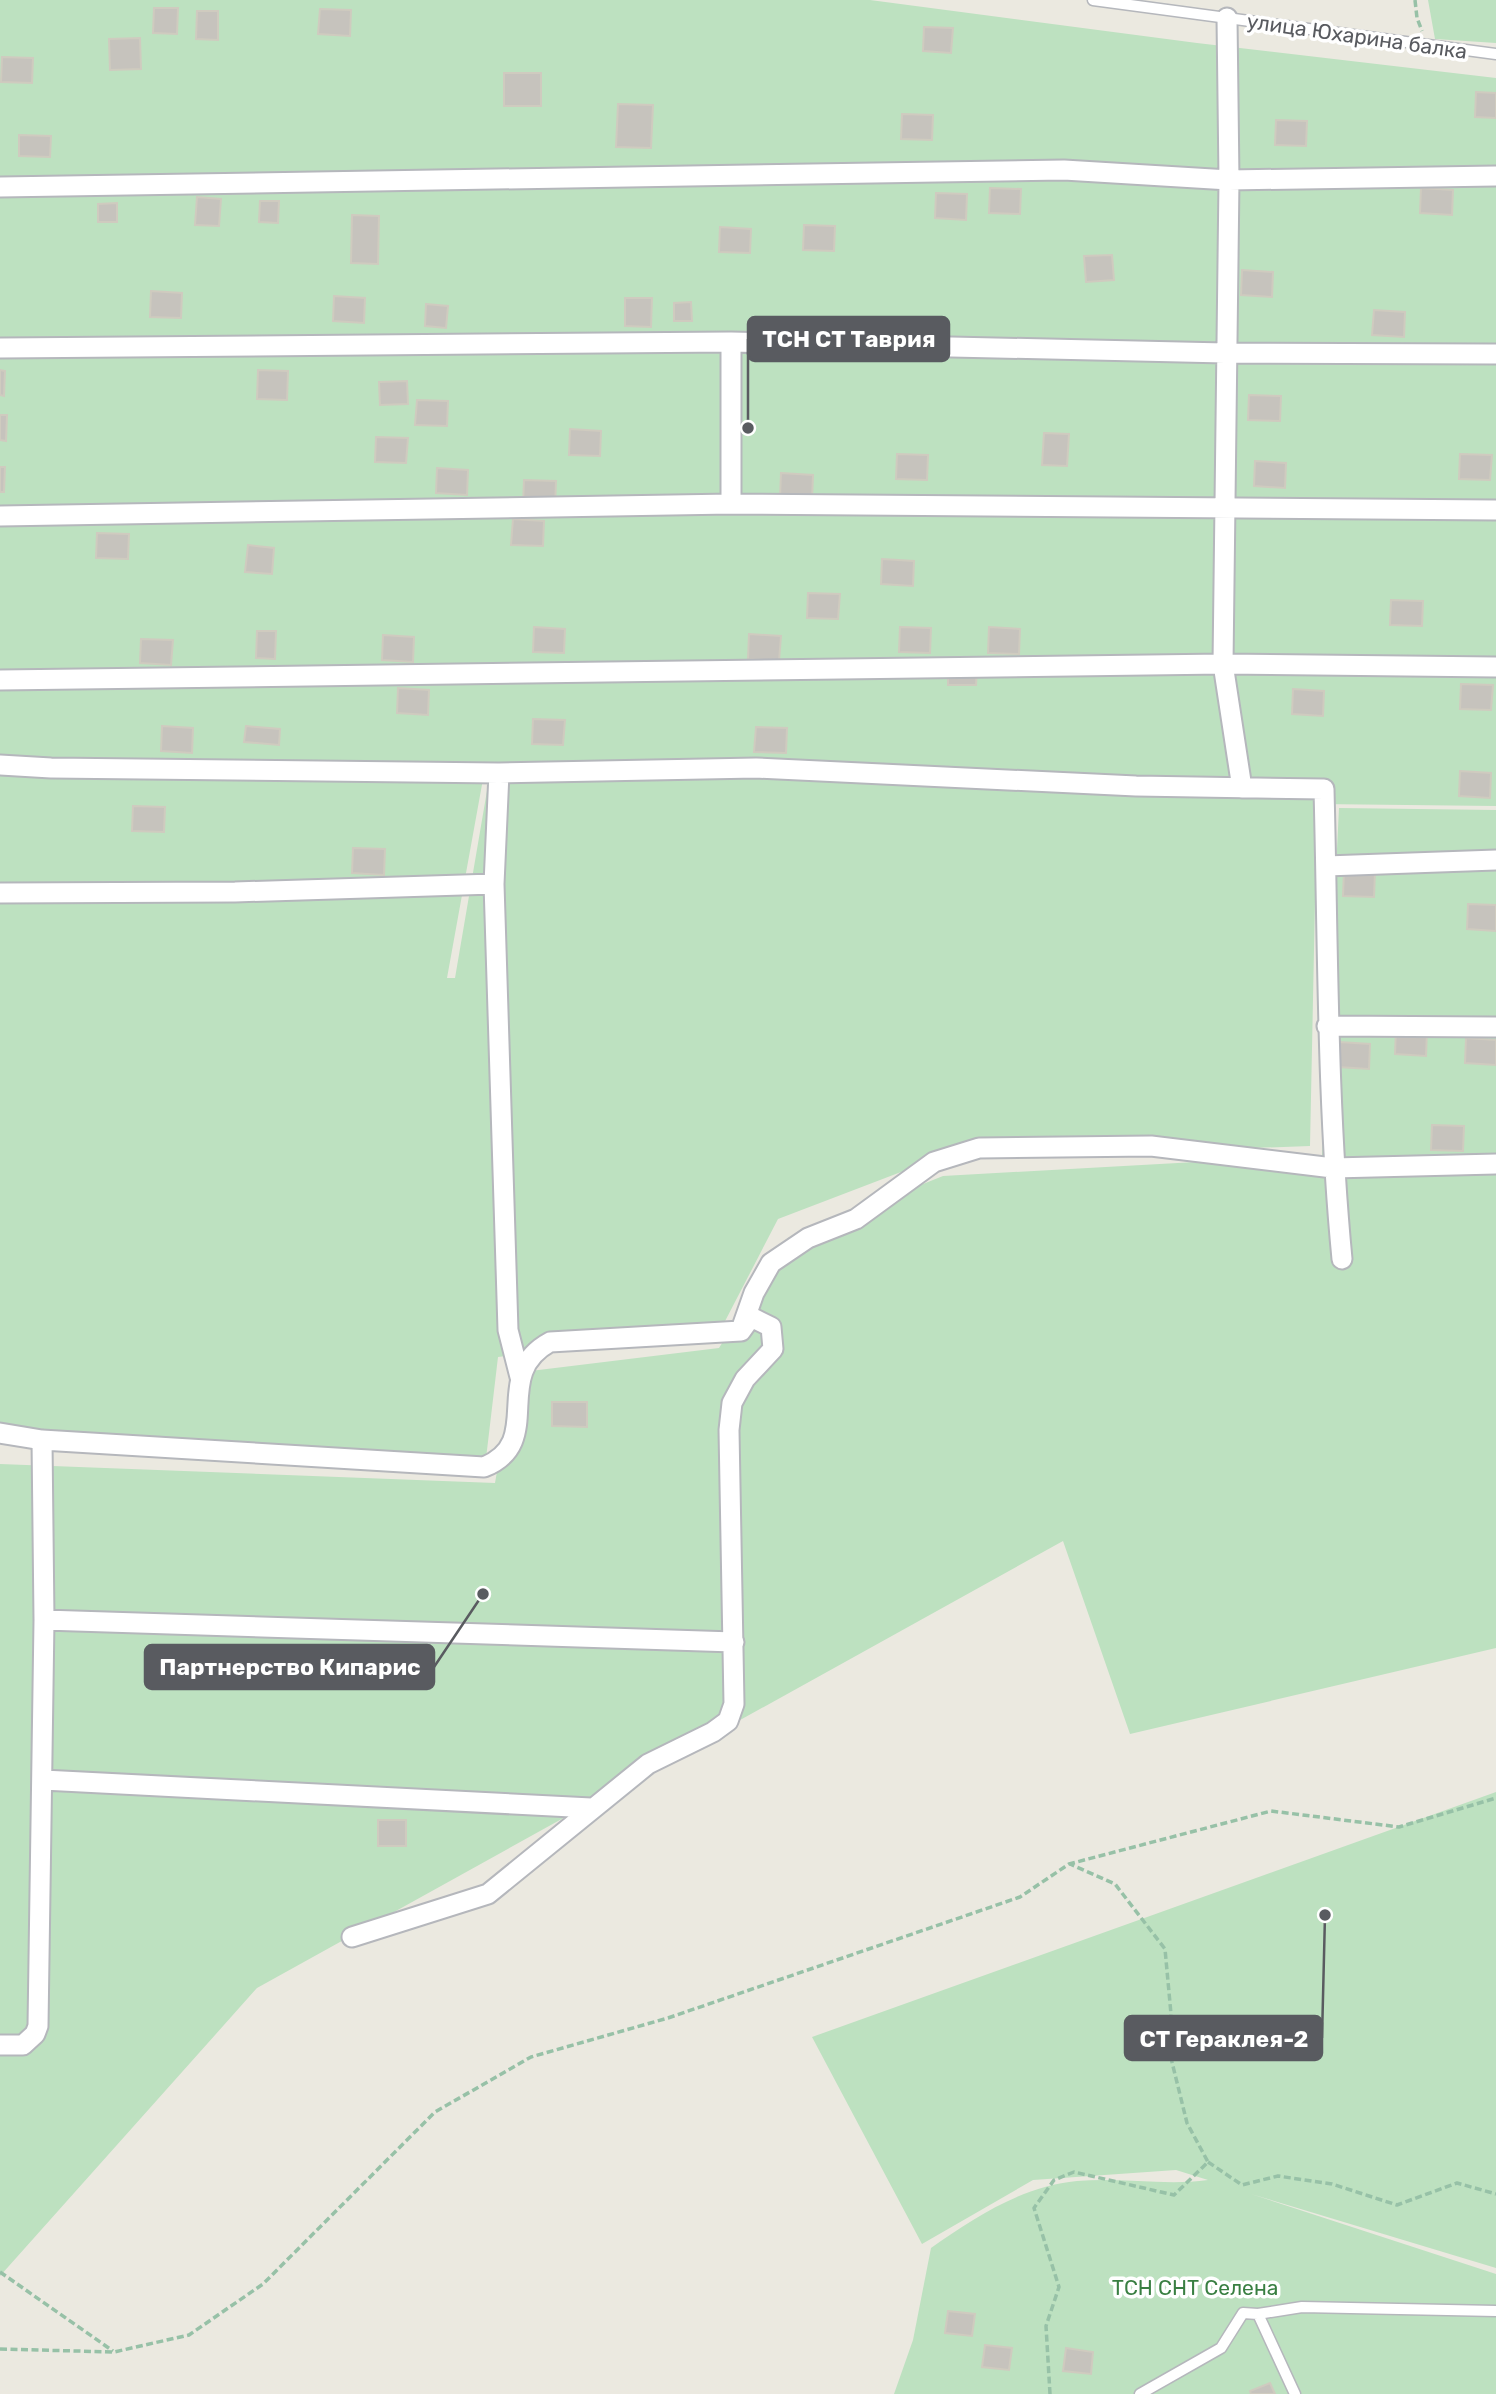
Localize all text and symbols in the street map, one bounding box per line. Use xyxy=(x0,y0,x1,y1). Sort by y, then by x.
street label: улица Юхарина балка xyxy=(1245,8,1469,64)
callout: ТСН СТ Таврия xyxy=(748,317,949,361)
text: ТСН СТ Таврия xyxy=(762,325,936,353)
callout: Партнерство Кипарис xyxy=(145,1645,434,1689)
text: Партнерство Кипарис xyxy=(159,1653,421,1681)
callout: СТ Гераклея-2 xyxy=(1125,2016,1322,2060)
text: СТ Гераклея-2 xyxy=(1140,2025,1308,2053)
park label: ТСН СНТ Селена xyxy=(1112,2275,1278,2300)

